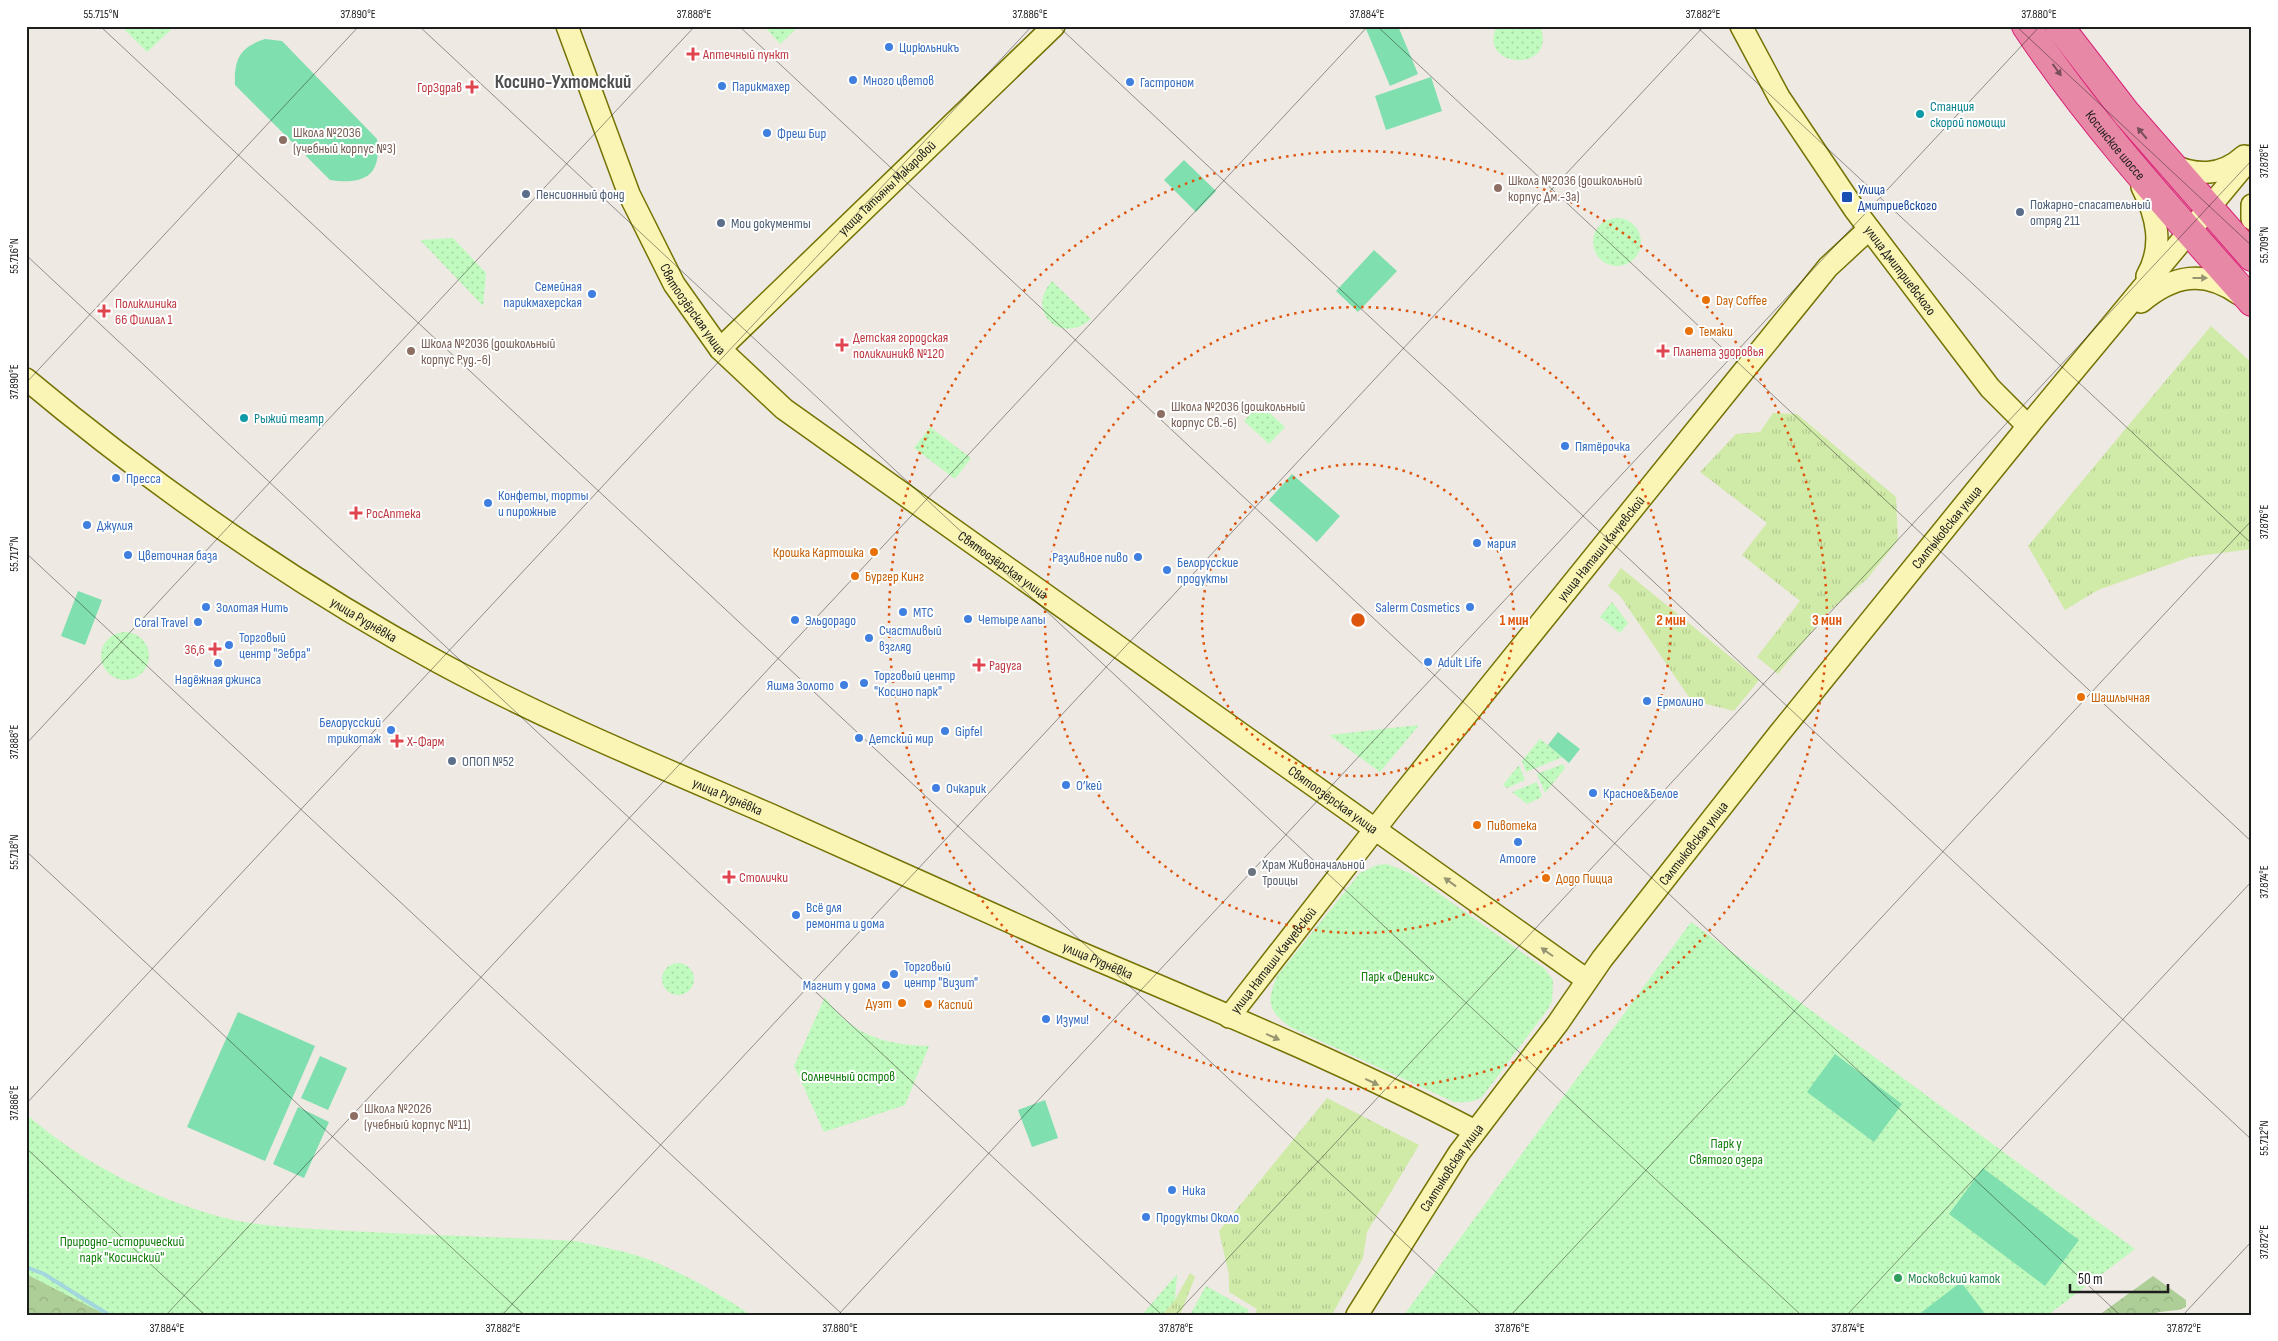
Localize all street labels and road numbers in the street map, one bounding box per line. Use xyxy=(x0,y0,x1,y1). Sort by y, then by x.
street label: Косинское шоссе xyxy=(2082,107,2149,184)
street label: улица Татьяны Макаровой xyxy=(835,137,940,239)
street label: улица Дмитриевского xyxy=(1860,222,1940,319)
street label: Святоозёрская улица xyxy=(656,261,729,359)
street label: Салтыковская улица xyxy=(1908,482,1985,572)
street label: улица Наташи Качуевской xyxy=(1554,493,1649,605)
street label: Святоозёрская улица xyxy=(955,527,1051,603)
street label: улица Руднёвка xyxy=(327,593,400,646)
street label: Святоозёрская улица xyxy=(1285,762,1381,838)
street label: улица Руднёвка xyxy=(690,774,765,819)
street label: Салтыковская улица xyxy=(1655,798,1732,889)
street label: улица Наташи Качуевской xyxy=(1227,904,1320,1017)
street label: улица Руднёвка xyxy=(1060,938,1135,983)
street label: Салтыковская улица xyxy=(1416,1121,1487,1215)

